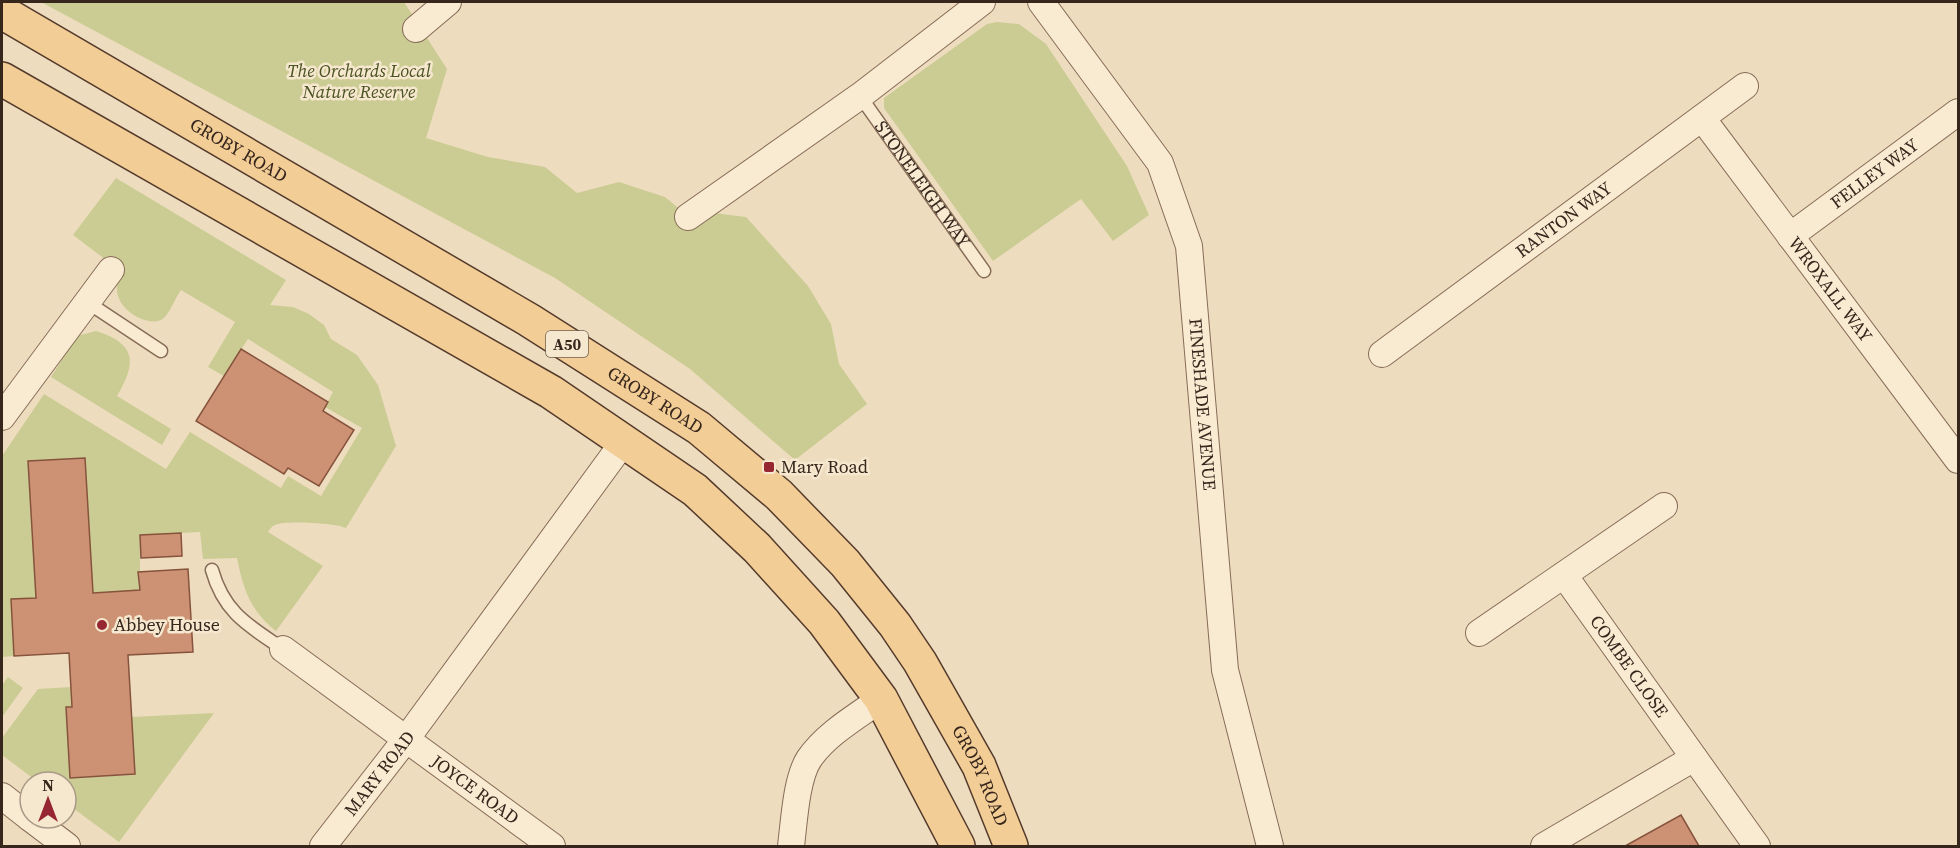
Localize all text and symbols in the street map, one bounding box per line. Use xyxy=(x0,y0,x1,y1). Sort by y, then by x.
park label: The Orchards Local Nature Reserve xyxy=(287,58,431,104)
street label: GROBY ROAD xyxy=(185,111,292,188)
street label: STONELEIGH WAY xyxy=(869,115,977,253)
street label: FELLEY WAY xyxy=(1825,132,1924,214)
street label: RANTON WAY xyxy=(1510,175,1617,263)
street label: WROXALL WAY xyxy=(1783,231,1879,348)
street label: FINESHADE AVENUE xyxy=(1183,317,1223,491)
road number: A50 xyxy=(546,331,588,357)
street label: GROBY ROAD xyxy=(603,360,708,440)
place label: Mary Road xyxy=(781,454,868,479)
marker: Mary Road xyxy=(762,460,776,474)
street label: COMBE CLOSE xyxy=(1584,610,1675,722)
place label: Abbey House xyxy=(114,612,220,637)
marker: Abbey House xyxy=(95,618,109,632)
street label: GROBY ROAD xyxy=(946,720,1015,830)
street label: MARY ROAD xyxy=(338,725,420,821)
street label: JOYCE ROAD xyxy=(425,748,524,830)
north arrow xyxy=(18,770,78,830)
text: N xyxy=(42,774,54,796)

